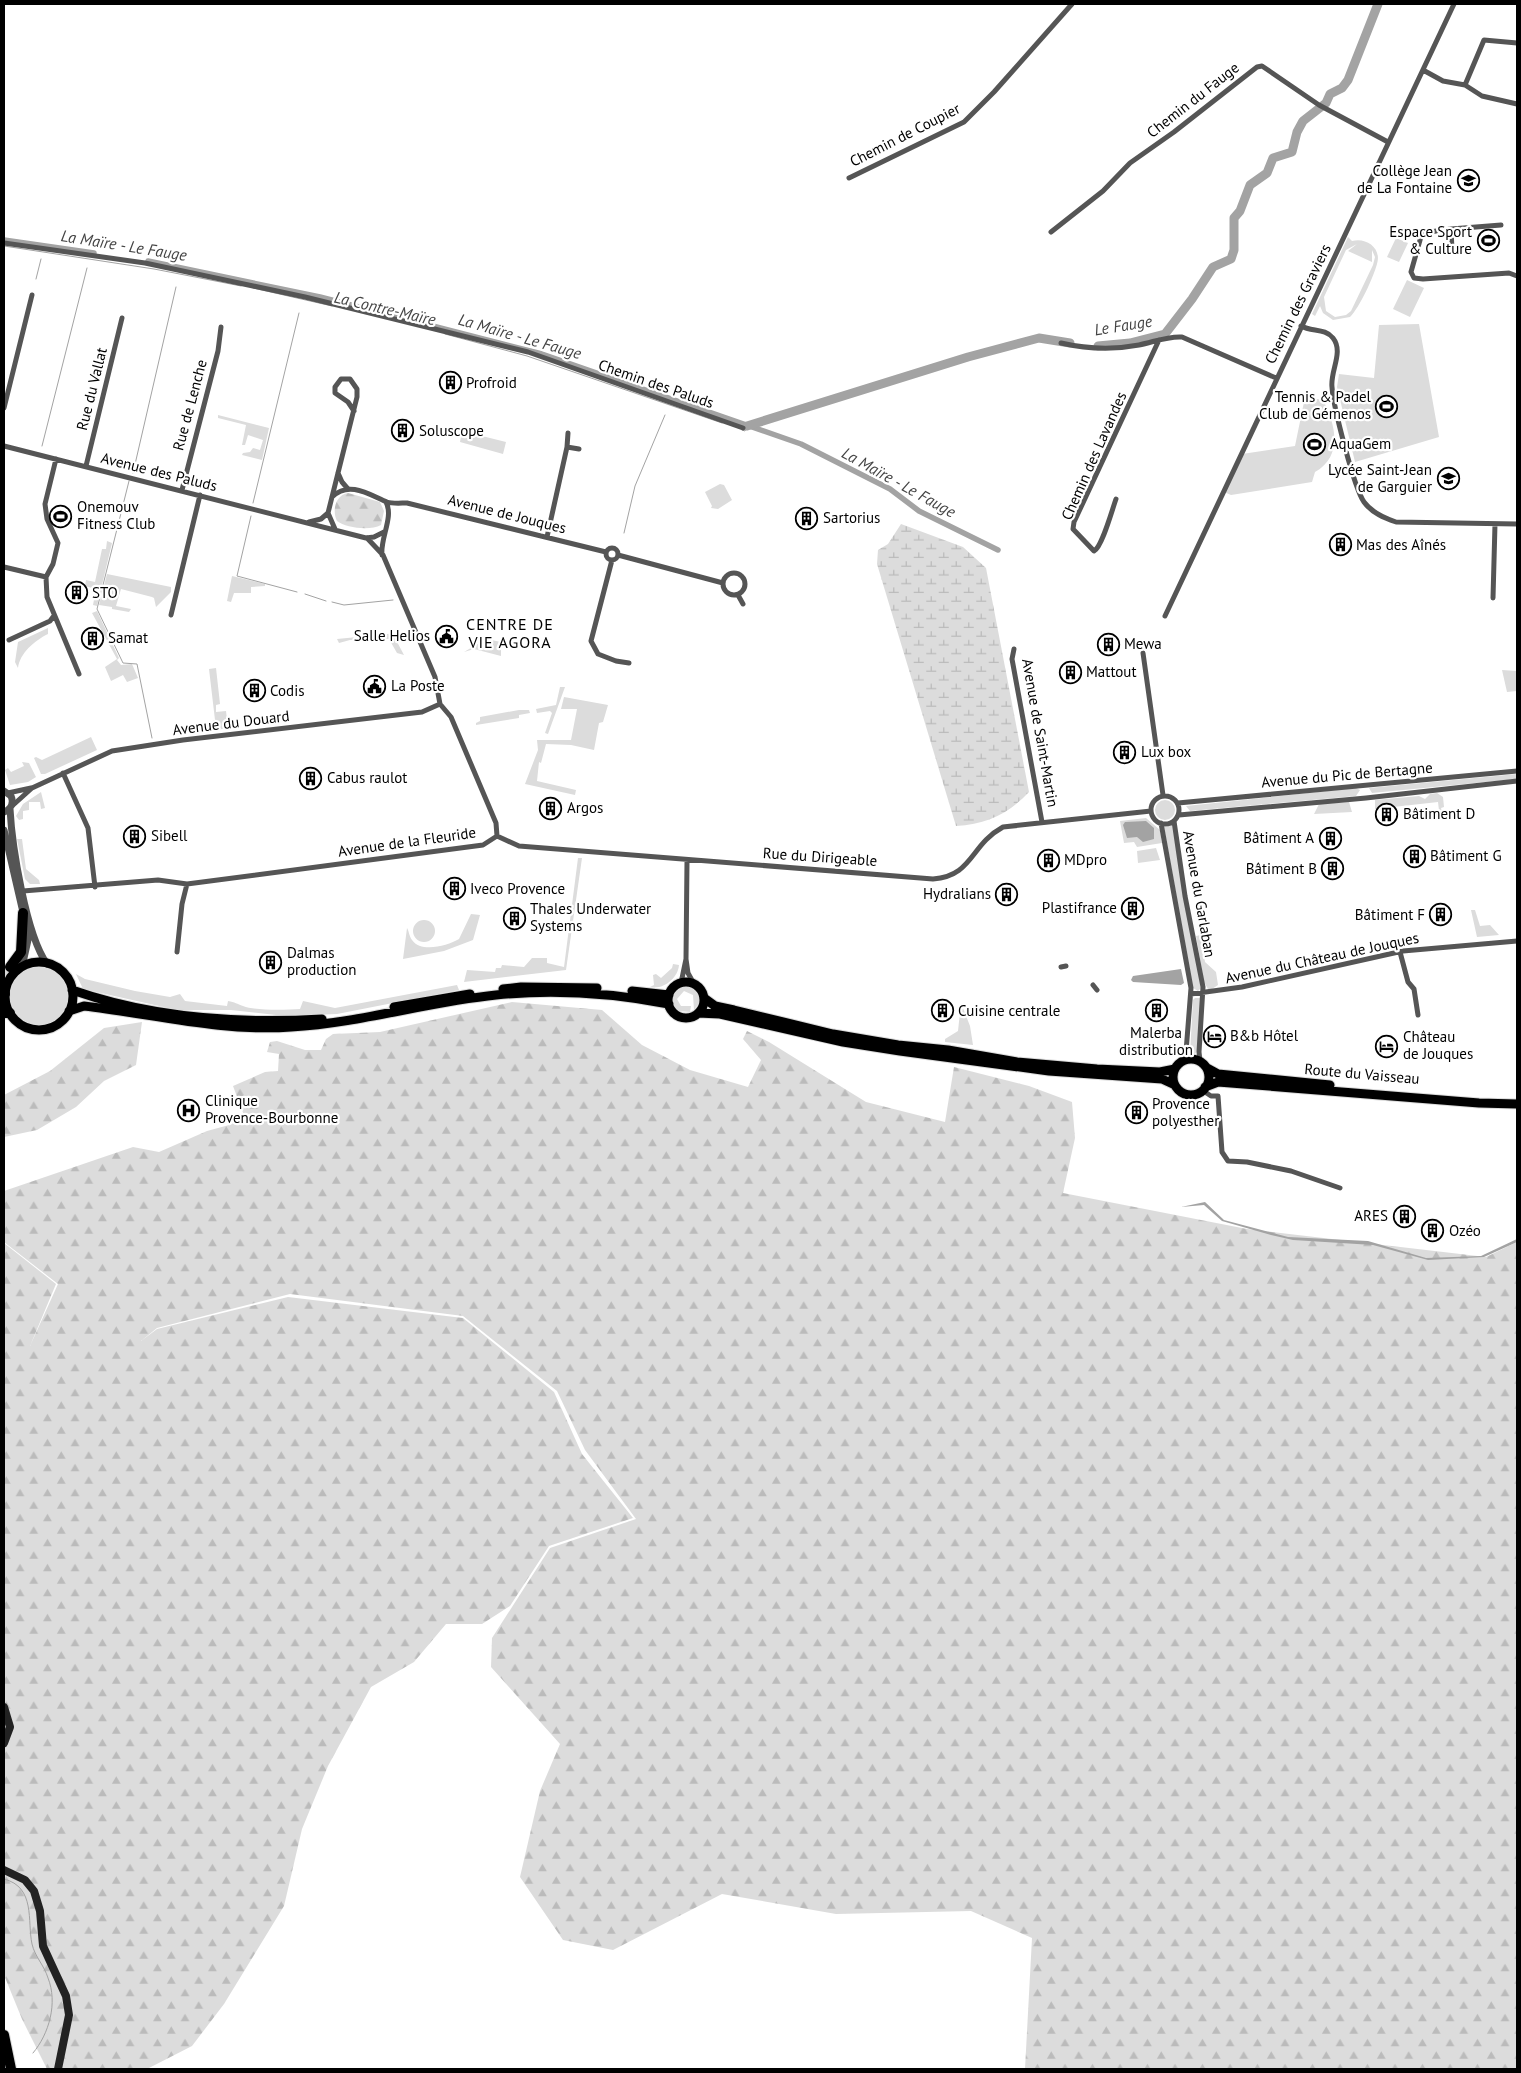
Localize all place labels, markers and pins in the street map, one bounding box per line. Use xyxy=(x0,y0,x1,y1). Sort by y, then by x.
place label: Collège Jean de La Fontaine xyxy=(1357,161,1452,197)
school or university icon: Collège Jean de La Fontaine xyxy=(1456,168,1480,192)
place label: Espace Sport & Culture xyxy=(1389,222,1472,258)
sports icon: Espace Sport & Culture xyxy=(1476,229,1500,253)
building icon: Profroid xyxy=(438,371,462,395)
place label: Profroid xyxy=(466,373,517,392)
place label: Tennis & Padel Club de Gémenos xyxy=(1259,387,1372,423)
sports icon: Tennis & Padel Club de Gémenos xyxy=(1375,394,1399,418)
building icon: Soluscope xyxy=(391,419,415,443)
place label: Soluscope xyxy=(419,421,484,440)
sports icon: AquaGem xyxy=(1302,432,1326,456)
place label: AquaGem xyxy=(1330,434,1391,453)
place label: Lycée Saint-Jean de Garguier xyxy=(1328,460,1432,496)
school or university icon: Lycée Saint-Jean de Garguier xyxy=(1436,467,1460,491)
place label: Onemouv Fitness Club xyxy=(77,497,155,533)
sports icon: Onemouv Fitness Club xyxy=(49,504,73,528)
building icon: Sartorius xyxy=(795,506,819,530)
place label: Sartorius xyxy=(823,508,880,527)
building icon: Mas des Aînés xyxy=(1328,533,1352,557)
place label: Mas des Aînés xyxy=(1356,535,1446,554)
building icon: STO xyxy=(64,581,88,605)
place label: STO xyxy=(92,583,118,602)
public building icon: Salle Helios xyxy=(434,624,458,648)
building icon: Samat xyxy=(80,626,104,650)
place label: Salle Helios xyxy=(354,626,430,645)
place label: Samat xyxy=(108,628,148,647)
building icon: Mewa xyxy=(1096,632,1120,656)
place label: Mewa xyxy=(1124,634,1162,653)
building icon: Mattout xyxy=(1058,660,1082,684)
place label: Mattout xyxy=(1086,662,1137,681)
public building icon: La Poste xyxy=(363,674,387,698)
place label: La Poste xyxy=(391,676,445,695)
building icon: Codis xyxy=(242,679,266,703)
place label: Codis xyxy=(270,681,305,700)
building icon: Lux box xyxy=(1113,740,1137,764)
place label: Lux box xyxy=(1141,742,1192,761)
building icon: Cabus raulot xyxy=(299,766,323,790)
place label: Cabus raulot xyxy=(327,768,407,787)
building icon: Argos xyxy=(539,796,563,820)
place label: Argos xyxy=(567,798,603,817)
building icon: Bâtiment D xyxy=(1375,802,1399,826)
place label: Bâtiment D xyxy=(1403,804,1475,823)
building icon: Sibell xyxy=(123,824,147,848)
place label: Sibell xyxy=(151,826,188,845)
building icon: Bâtiment A xyxy=(1318,826,1342,850)
place label: Bâtiment A xyxy=(1243,828,1314,847)
building icon: Bâtiment G xyxy=(1402,844,1426,868)
place label: Bâtiment G xyxy=(1430,846,1502,865)
building icon: MDpro xyxy=(1036,848,1060,872)
place label: MDpro xyxy=(1064,850,1107,869)
building icon: Bâtiment B xyxy=(1321,857,1345,881)
place label: Bâtiment B xyxy=(1246,859,1317,878)
building icon: Iveco Provence xyxy=(442,877,466,901)
place label: Iveco Provence xyxy=(470,879,565,898)
building icon: Hydralians xyxy=(995,882,1019,906)
place label: Hydralians xyxy=(923,884,991,903)
building icon: Plastifrance xyxy=(1121,896,1145,920)
place label: Plastifrance xyxy=(1042,898,1117,917)
place label: Thales Underwater Systems xyxy=(530,899,651,935)
building icon: Bâtiment F xyxy=(1429,903,1453,927)
place label: Bâtiment F xyxy=(1355,905,1425,924)
building icon: Thales Underwater Systems xyxy=(502,906,526,930)
place label: Dalmas production xyxy=(287,943,357,979)
building icon: Dalmas production xyxy=(259,950,283,974)
building icon: Malerba distribution xyxy=(1144,998,1168,1022)
building icon: Cuisine centrale xyxy=(930,999,954,1023)
place label: Cuisine centrale xyxy=(958,1001,1060,1020)
place label: Malerba distribution xyxy=(1119,1023,1193,1059)
hotel icon: B&b Hôtel xyxy=(1202,1024,1226,1048)
place label: B&b Hôtel xyxy=(1230,1026,1299,1045)
place label: Château de Jouques xyxy=(1403,1027,1473,1063)
hotel icon: Château de Jouques xyxy=(1375,1034,1399,1058)
place label: Clinique Provence-Bourbonne xyxy=(205,1091,338,1127)
place label: Provence polyesther xyxy=(1152,1094,1219,1130)
hospital icon: Clinique Provence-Bourbonne xyxy=(177,1098,201,1122)
building icon: Provence polyesther xyxy=(1124,1101,1148,1125)
building icon: ARES xyxy=(1392,1204,1416,1228)
place label: ARES xyxy=(1354,1206,1388,1225)
building icon: Ozéo xyxy=(1421,1219,1445,1243)
place label: Ozéo xyxy=(1449,1221,1481,1240)

